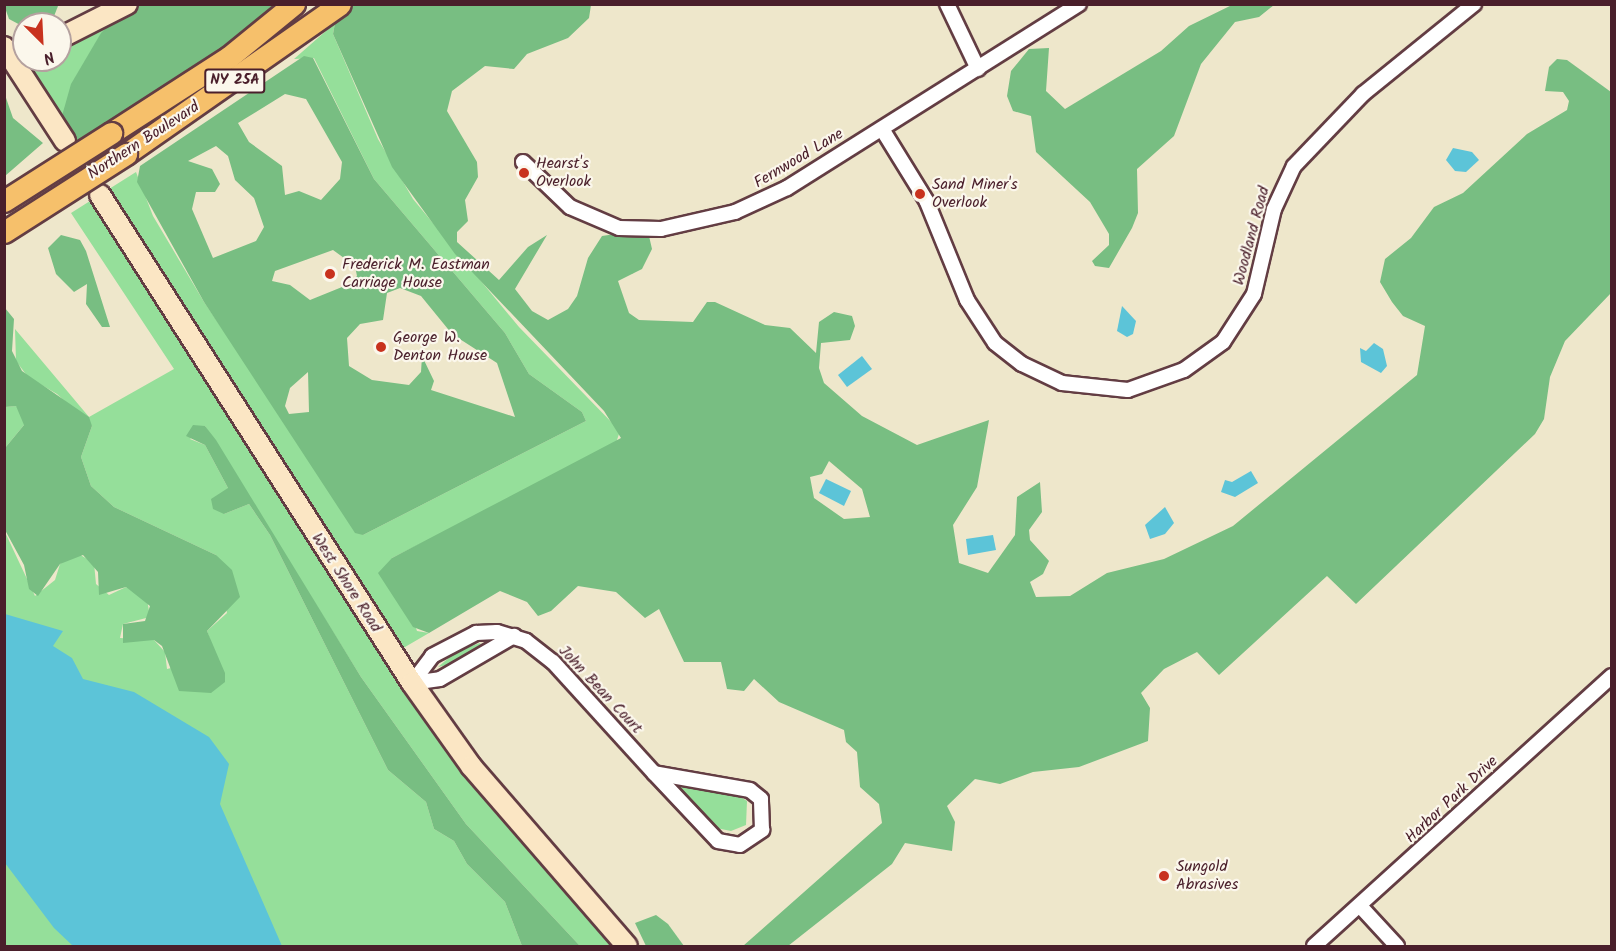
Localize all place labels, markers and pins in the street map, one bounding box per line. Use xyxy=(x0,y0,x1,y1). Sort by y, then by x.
place label: Hearst's Overlook xyxy=(536,154,591,192)
marker: Hearst's Overlook xyxy=(517,166,531,180)
place label: Sand Miner's Overlook xyxy=(932,175,1018,213)
marker: Sand Miner's Overlook xyxy=(913,187,927,201)
place label: Frederick M. Eastman Carriage House xyxy=(342,255,490,293)
marker: Frederick M. Eastman Carriage House xyxy=(323,267,337,281)
place label: George W. Denton House xyxy=(393,328,487,366)
marker: George W. Denton House xyxy=(374,340,388,354)
place label: Sungold Abrasives xyxy=(1176,857,1238,895)
marker: Sungold Abrasives xyxy=(1157,869,1171,883)

